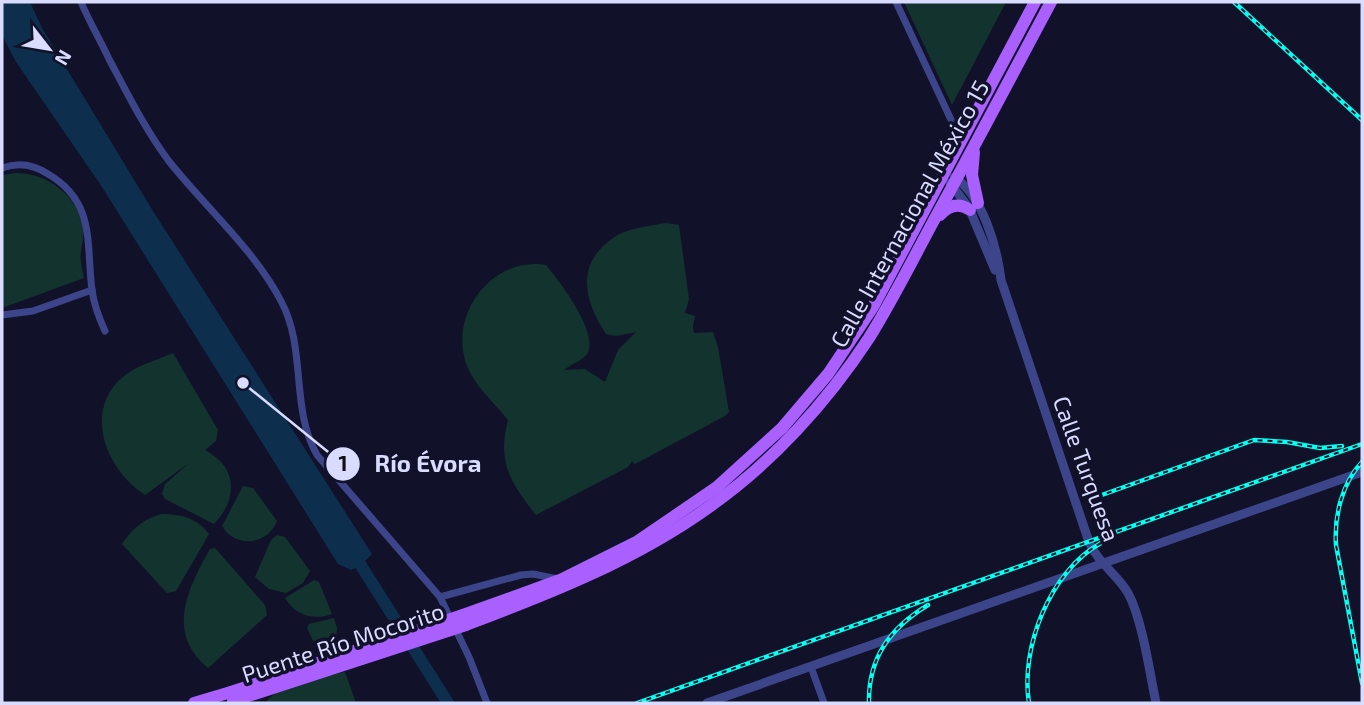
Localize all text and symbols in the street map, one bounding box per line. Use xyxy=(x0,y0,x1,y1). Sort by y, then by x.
north arrow xyxy=(14,14,84,84)
text: N xyxy=(51,46,77,70)
street label: Calle Internacional México 15 xyxy=(824,75,994,352)
street label: Calle Turquesa xyxy=(1048,392,1126,545)
callout: Río Évora xyxy=(326,441,496,486)
text: Río Évora xyxy=(375,448,481,477)
text: 1 xyxy=(338,450,348,475)
street label: Puente Río Mocorito xyxy=(238,596,447,688)

